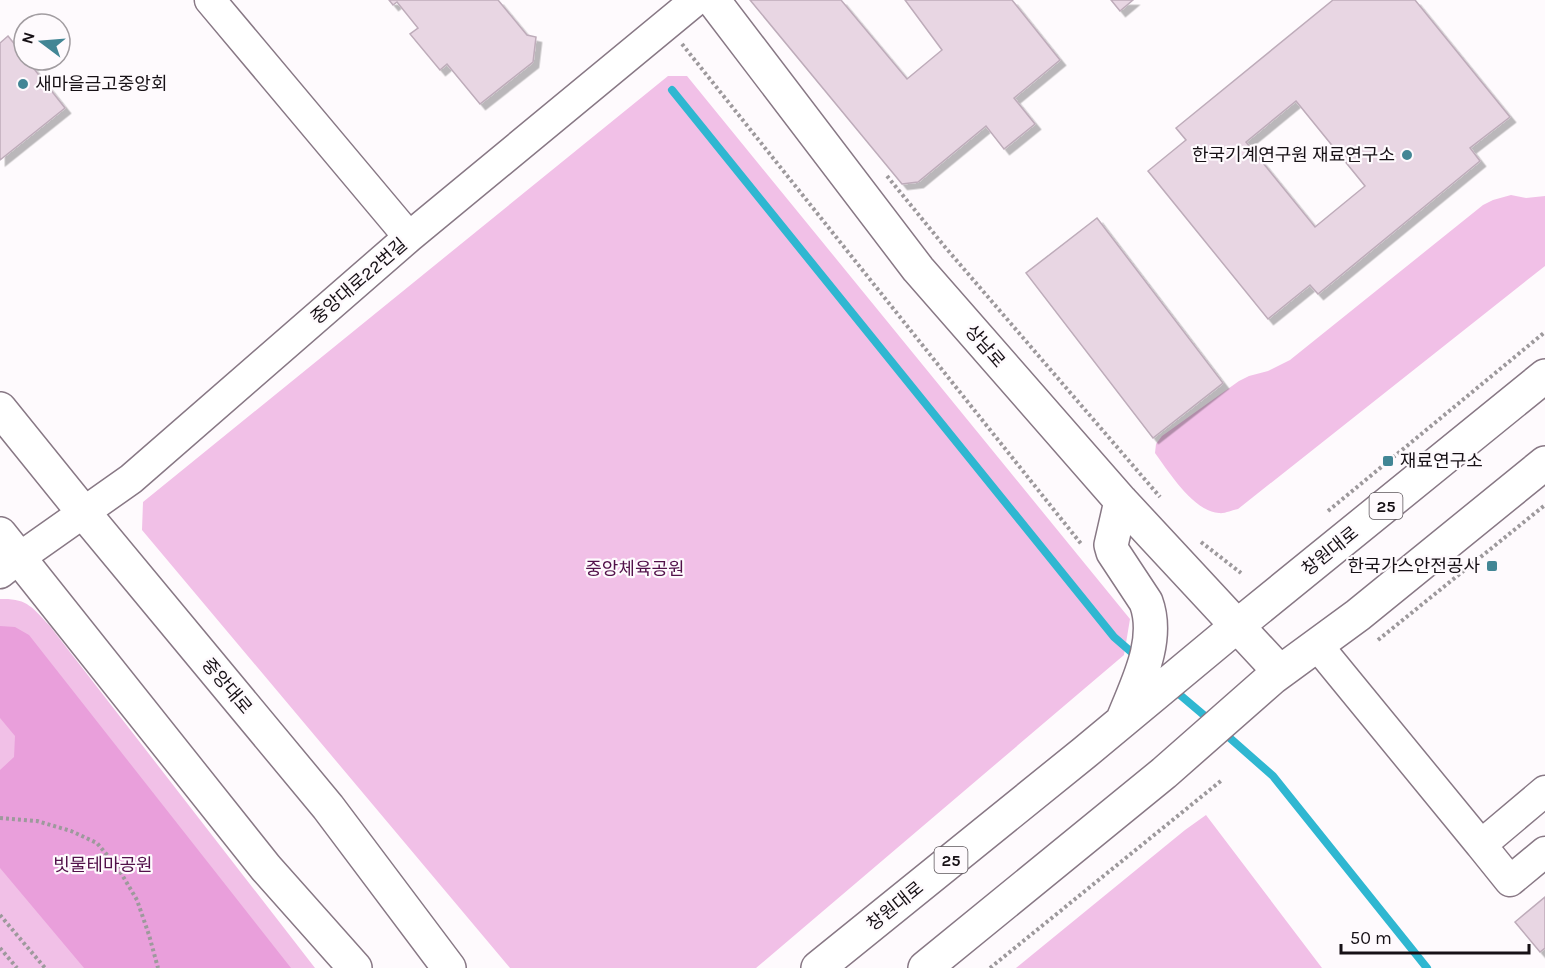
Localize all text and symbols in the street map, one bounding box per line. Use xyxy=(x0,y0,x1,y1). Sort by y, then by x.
north arrow xyxy=(12,12,72,72)
text: N xyxy=(17,30,39,46)
place label: 새마을금고중앙회 xyxy=(35,73,167,95)
marker: 새마을금고중앙회 xyxy=(16,77,30,91)
place label: 한국기계연구원 재료연구소 xyxy=(1192,144,1395,166)
marker: 한국기계연구원 재료연구소 xyxy=(1400,148,1414,162)
street label: 중앙대로22번길 xyxy=(306,233,412,329)
street label: 상남로 xyxy=(960,320,1010,372)
place label: 재료연구소 xyxy=(1400,450,1483,472)
marker: 재료연구소 xyxy=(1381,454,1395,468)
road number: 25 xyxy=(1370,493,1402,519)
street label: 창원대로 xyxy=(1297,522,1363,580)
place label: 한국가스안전공사 xyxy=(1348,555,1480,577)
park label: 중앙체육공원 xyxy=(585,558,685,580)
marker: 한국가스안전공사 xyxy=(1485,559,1499,573)
street label: 중앙대로 xyxy=(197,654,257,718)
road number: 25 xyxy=(934,847,968,873)
park label: 빗물테마공원 xyxy=(53,854,153,876)
street label: 창원대로 xyxy=(862,877,928,935)
scale bar xyxy=(1341,917,1528,955)
text: 50 m xyxy=(1350,927,1392,949)

